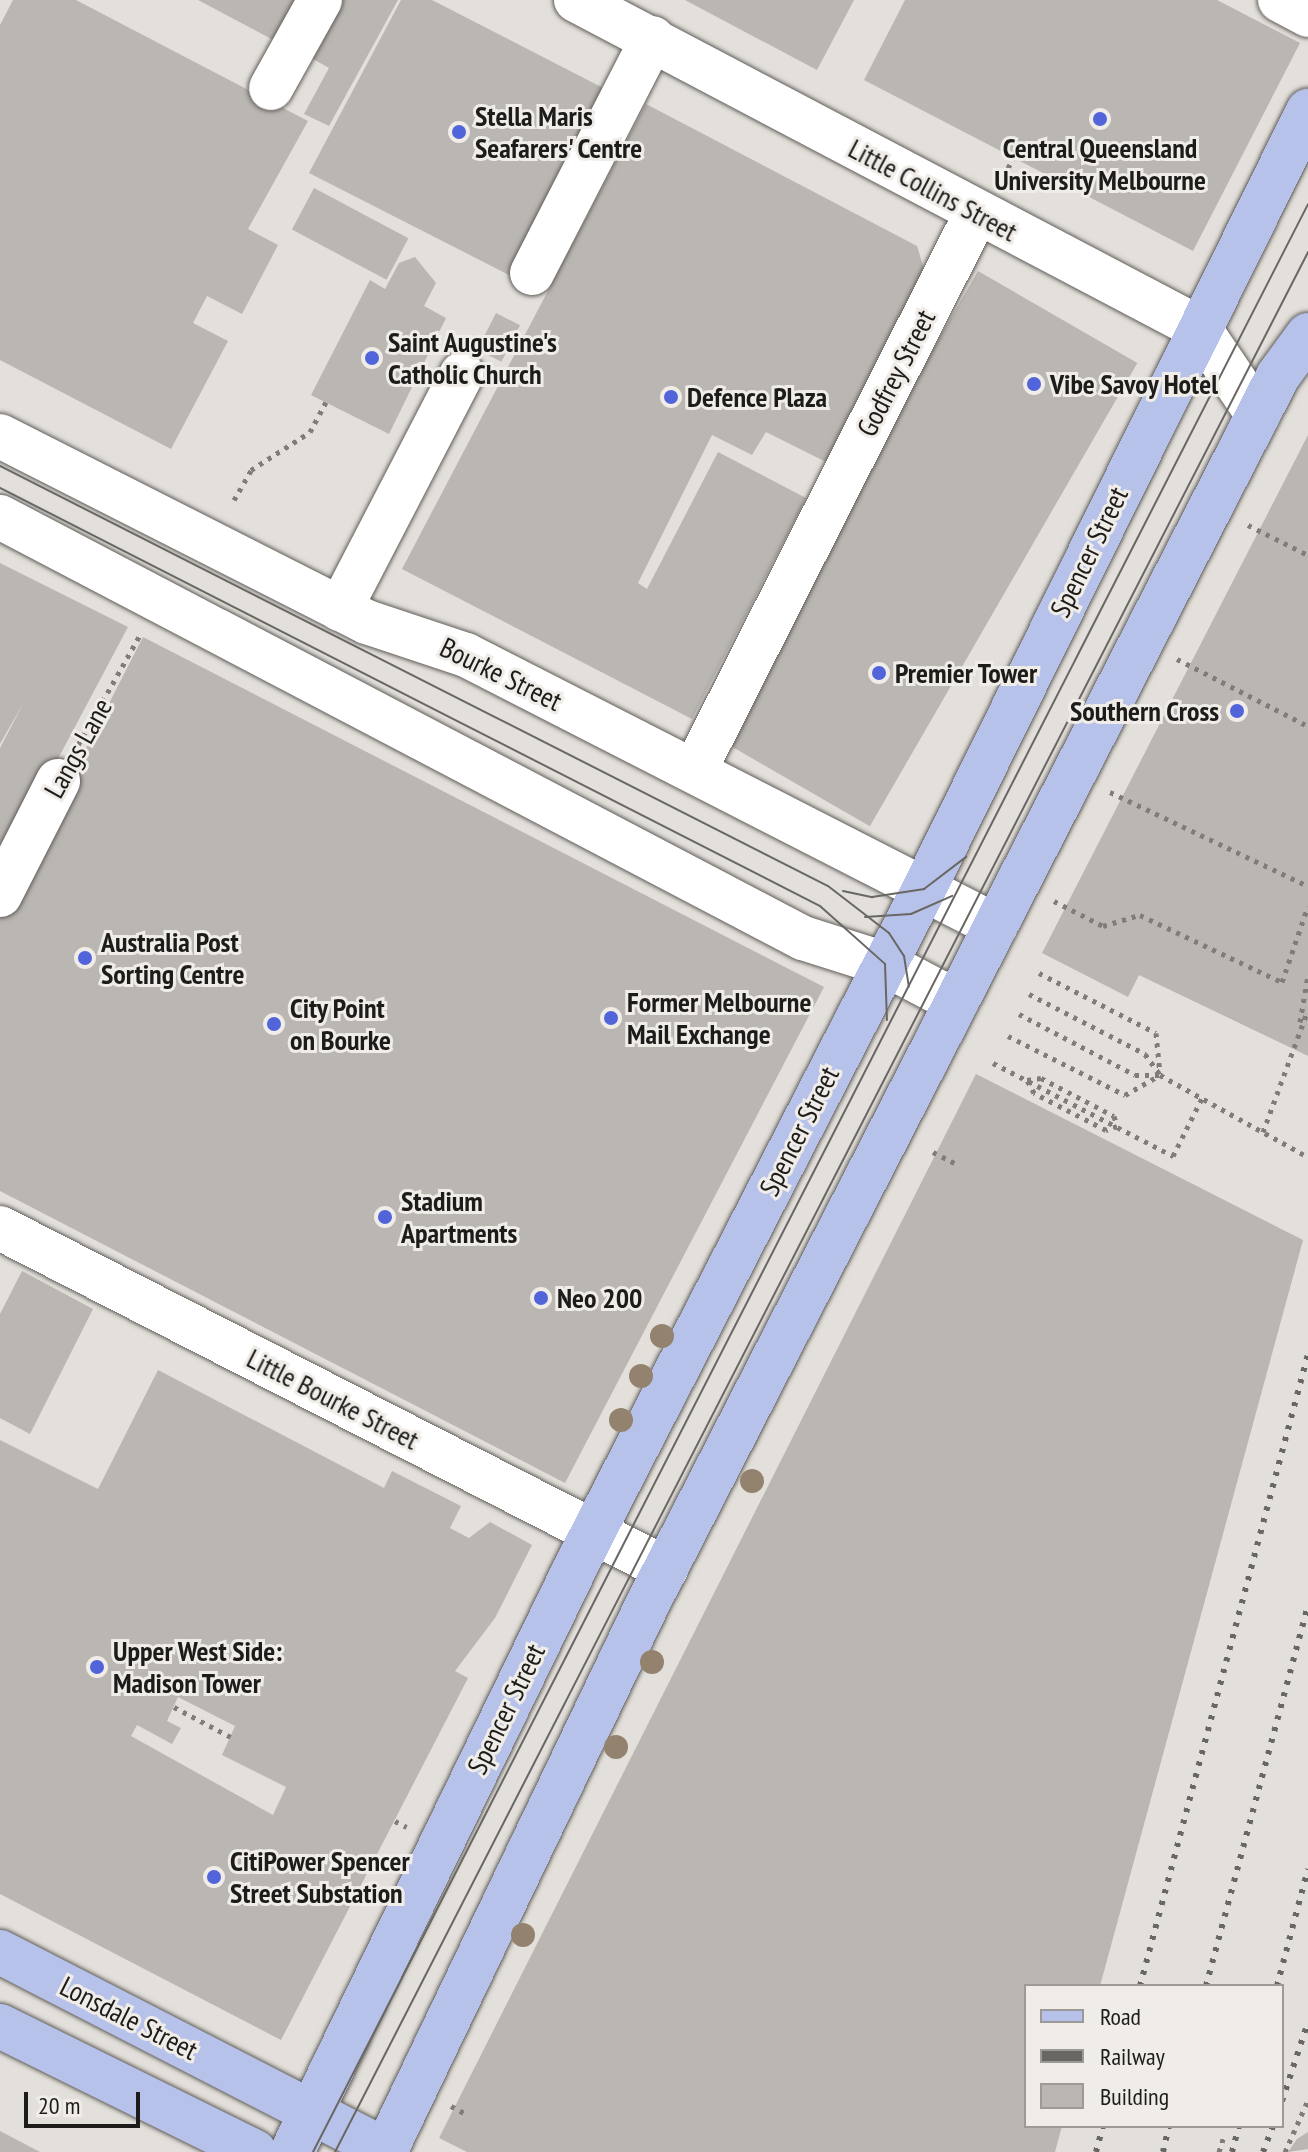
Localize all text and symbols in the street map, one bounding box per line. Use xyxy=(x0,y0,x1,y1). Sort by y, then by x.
place label: Stella Maris Seafarers' Centre xyxy=(475,99,645,165)
marker: Central Queensland University Melbourne xyxy=(1091,110,1109,128)
marker: Stella Maris Seafarers' Centre xyxy=(450,123,468,141)
street label: Little Collins Street xyxy=(843,131,1023,249)
place label: Central Queensland University Melbourne xyxy=(994,131,1206,197)
street label: Godfrey Street xyxy=(850,304,942,442)
place label: Saint Augustine's Catholic Church xyxy=(388,325,558,391)
marker: Saint Augustine's Catholic Church xyxy=(363,349,381,367)
place label: Vibe Savoy Hotel xyxy=(1050,367,1219,401)
marker: Vibe Savoy Hotel xyxy=(1025,375,1043,393)
place label: Defence Plaza xyxy=(687,380,827,414)
marker: Defence Plaza xyxy=(662,388,680,406)
street label: Spencer Street xyxy=(1043,481,1135,623)
street label: Bourke Street xyxy=(435,630,567,718)
place label: Premier Tower xyxy=(895,656,1038,690)
marker: Premier Tower xyxy=(870,664,888,682)
street label: Langs Lane xyxy=(37,692,119,804)
place label: Southern Cross xyxy=(1070,694,1219,728)
marker: Southern Cross xyxy=(1226,700,1248,722)
place label: Australia Post Sorting Centre xyxy=(101,925,245,991)
marker: Australia Post Sorting Centre xyxy=(76,949,94,967)
place label: Former Melbourne Mail Exchange xyxy=(627,985,811,1051)
place label: City Point on Bourke xyxy=(290,991,391,1057)
marker: Former Melbourne Mail Exchange xyxy=(602,1009,620,1027)
marker: City Point on Bourke xyxy=(265,1015,283,1033)
street label: Spencer Street xyxy=(752,1061,846,1201)
place label: Stadium Apartments xyxy=(401,1184,517,1250)
marker: Stadium Apartments xyxy=(376,1208,394,1226)
place label: Neo 200 xyxy=(557,1281,642,1315)
marker: Neo 200 xyxy=(532,1289,550,1307)
street label: Little Bourke Street xyxy=(241,1341,425,1457)
place label: Upper West Side: Madison Tower xyxy=(113,1634,283,1700)
street label: Spencer Street xyxy=(460,1638,552,1780)
marker: Upper West Side: Madison Tower xyxy=(88,1658,106,1676)
place label: CitiPower Spencer Street Substation xyxy=(230,1844,410,1910)
marker: CitiPower Spencer Street Substation xyxy=(205,1868,223,1886)
street label: Lonsdale Street xyxy=(55,1969,203,2067)
legend xyxy=(1024,1984,1284,2128)
text: Road xyxy=(1100,2001,1141,2032)
text: Railway xyxy=(1100,2041,1165,2072)
scale bar xyxy=(28,2076,144,2126)
text: Building xyxy=(1100,2081,1169,2112)
text: 20 m xyxy=(38,2090,80,2121)

